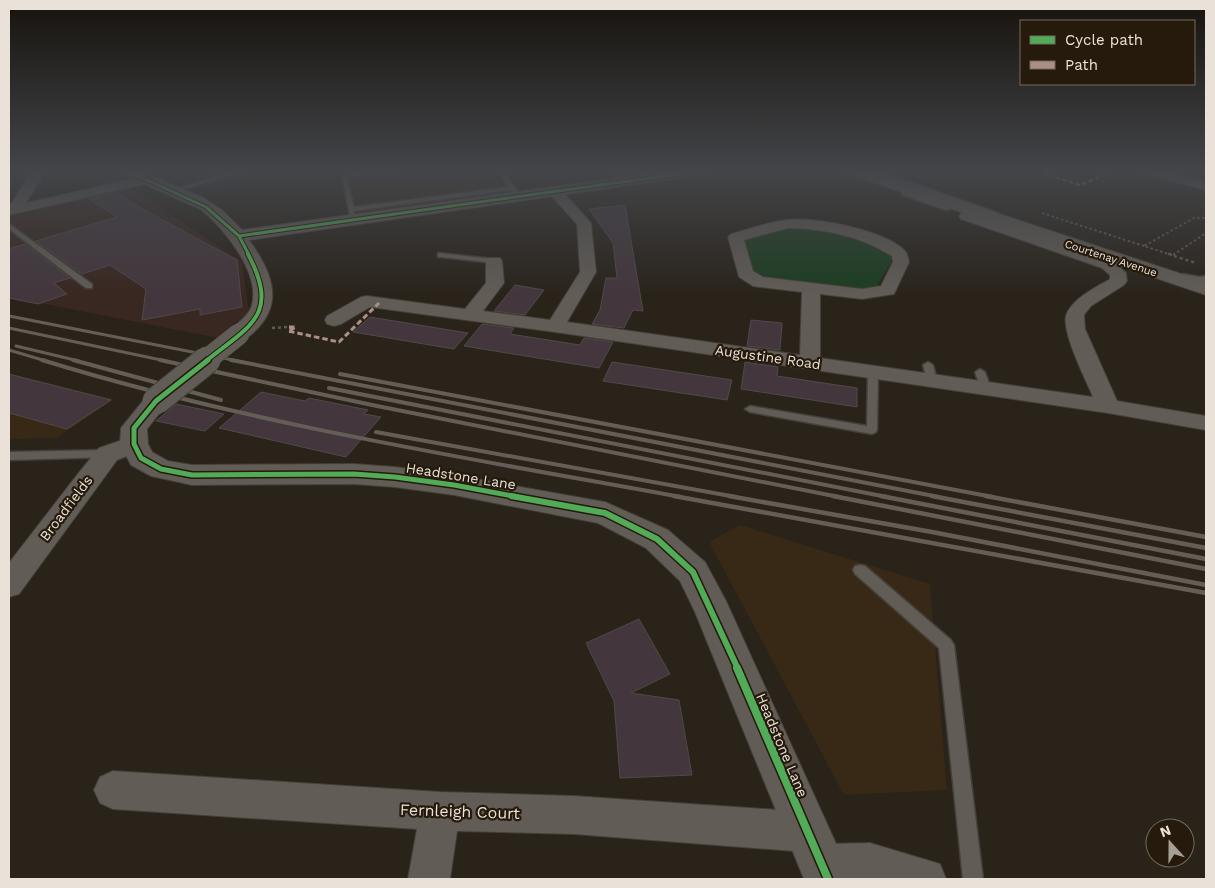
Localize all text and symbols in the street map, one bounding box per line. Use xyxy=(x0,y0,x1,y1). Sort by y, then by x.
legend xyxy=(1020,20,1195,85)
text: Cycle path xyxy=(1065,31,1143,49)
text: Path xyxy=(1065,56,1098,74)
street label: Courtenay Avenue xyxy=(1063,237,1159,280)
street label: Augustine Road xyxy=(714,342,822,372)
street label: Headstone Lane xyxy=(405,459,517,493)
street label: Broadfields xyxy=(36,472,96,544)
street label: Headstone Lane xyxy=(753,691,811,799)
street label: Fernleigh Court xyxy=(400,800,521,823)
north arrow xyxy=(1145,818,1195,868)
text: N xyxy=(1158,822,1173,840)

